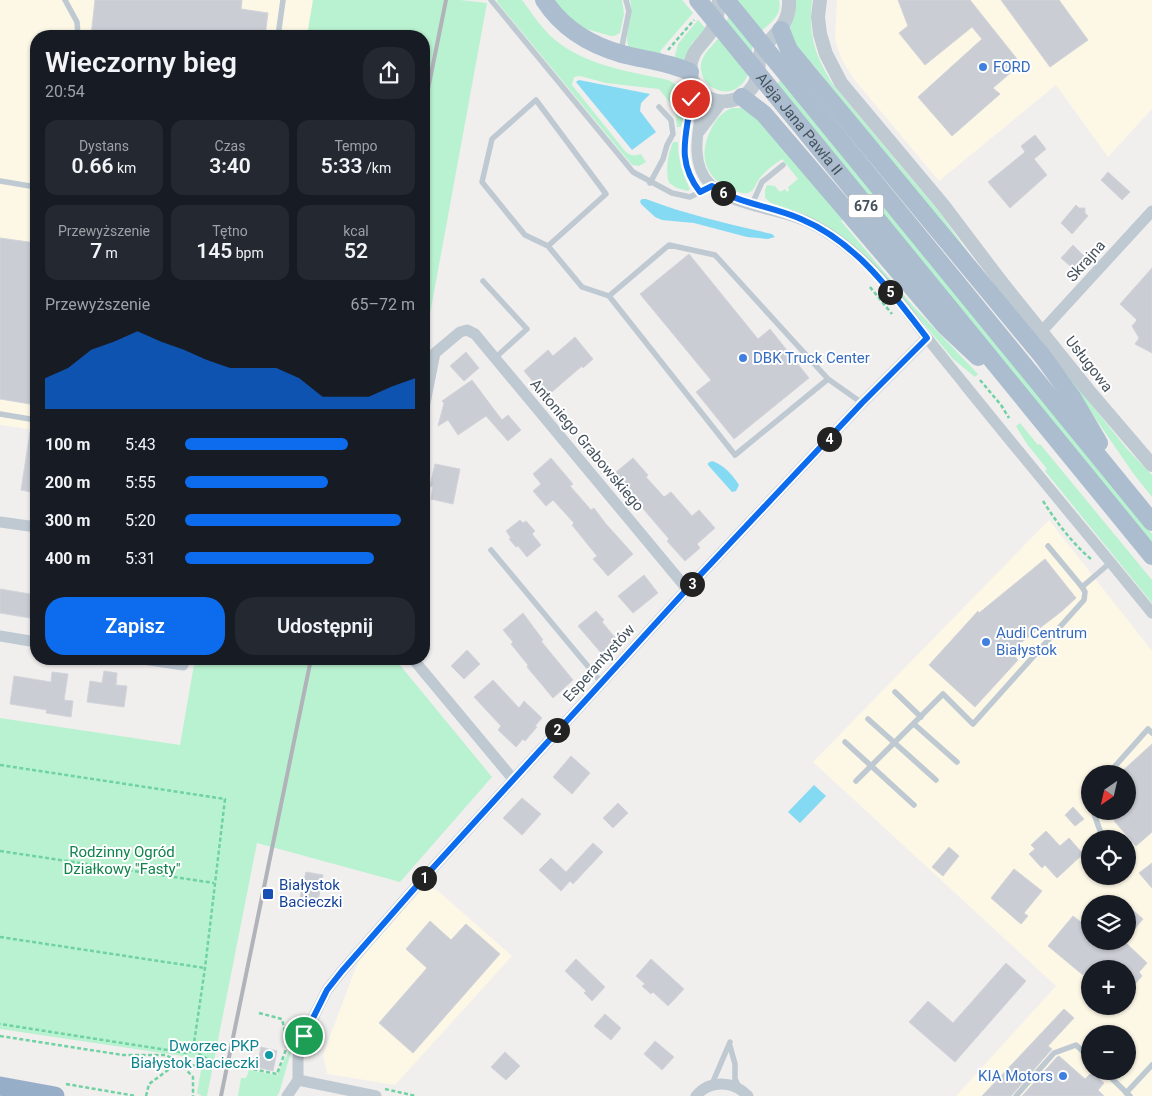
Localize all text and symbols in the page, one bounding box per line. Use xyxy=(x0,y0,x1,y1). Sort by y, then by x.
text: Wieczorny bieg xyxy=(45,46,237,79)
button: share xyxy=(363,47,415,99)
place label: FORD xyxy=(993,58,1031,76)
marker: FORD xyxy=(977,61,989,73)
street label: Aleja Jana Pawła II xyxy=(752,69,846,179)
pin xyxy=(670,78,712,120)
text: 20:54 xyxy=(45,82,85,101)
icon: check xyxy=(677,85,705,113)
text: Dystans xyxy=(79,138,129,154)
text: Czas xyxy=(215,138,245,154)
text: Tempo xyxy=(334,138,378,154)
text: 0.66 xyxy=(72,154,114,178)
text: 3:40 xyxy=(209,154,251,178)
text: 5:33 xyxy=(321,154,363,178)
text: km xyxy=(114,160,136,176)
text: /km xyxy=(363,160,391,176)
pin: 6 xyxy=(710,180,736,206)
text: 6 xyxy=(719,185,728,201)
road number: 676 xyxy=(848,195,884,218)
text: Przewyższenie xyxy=(58,223,150,239)
text: Tętno xyxy=(212,223,248,239)
text: kcal xyxy=(343,223,369,239)
street label: Skrajna xyxy=(1063,237,1109,285)
text: 7 xyxy=(90,239,102,263)
text: 145 xyxy=(196,239,232,263)
text: 52 xyxy=(344,239,368,263)
text: m xyxy=(102,245,118,261)
text: bpm xyxy=(232,245,264,261)
pin: 5 xyxy=(878,280,902,304)
text: 5 xyxy=(886,284,895,300)
text: Przewyższenie xyxy=(45,295,150,314)
text: 65–72 m xyxy=(351,295,415,314)
street label: Usługowa xyxy=(1062,332,1116,396)
place label: DBK Truck Center xyxy=(753,349,870,367)
marker: DBK Truck Center xyxy=(737,352,749,364)
street label: Antoniego Grabowskiego xyxy=(526,375,648,515)
pin: 4 xyxy=(816,426,842,452)
text: 4 xyxy=(825,431,834,447)
text: 100 m xyxy=(45,435,90,454)
text: 5:43 xyxy=(125,435,156,454)
text: 200 m xyxy=(45,473,90,492)
text: 5:55 xyxy=(125,473,156,492)
text: 300 m xyxy=(45,511,90,530)
text: 5:20 xyxy=(125,511,156,530)
text: 400 m xyxy=(45,549,90,568)
text: 5:31 xyxy=(125,549,156,568)
pin: 3 xyxy=(680,572,704,596)
text: 3 xyxy=(688,576,697,592)
button: Zapisz xyxy=(45,597,225,655)
button: Udostępnij xyxy=(235,597,415,655)
street label: Esperantystów xyxy=(559,620,639,706)
place label: Audi Centrum Białystok xyxy=(996,624,1087,659)
marker: Audi Centrum Białystok xyxy=(980,636,992,648)
pin: 2 xyxy=(544,718,570,742)
text: 2 xyxy=(553,722,562,738)
north arrow xyxy=(1081,765,1136,820)
map controls xyxy=(1081,765,1136,1080)
button: locate xyxy=(1081,830,1136,885)
park label: Rodzinny Ogród Działkowy "Fasty" xyxy=(63,843,181,878)
pin: 1 xyxy=(412,866,436,890)
text: 1 xyxy=(420,870,429,886)
place label: Białystok Bacieczki xyxy=(279,876,343,911)
marker: Białystok Bacieczki xyxy=(261,887,275,901)
button: layers xyxy=(1081,895,1136,950)
button: + xyxy=(1081,960,1136,1015)
pin xyxy=(283,1015,325,1057)
icon: arrive xyxy=(290,1022,318,1050)
button: − xyxy=(1081,1025,1136,1080)
place label: Dworzec PKP Białystok Bacieczki xyxy=(131,1037,259,1072)
marker: Dworzec PKP Białystok Bacieczki xyxy=(263,1049,275,1061)
place label: KIA Motors xyxy=(978,1067,1053,1085)
marker: KIA Motors xyxy=(1057,1070,1069,1082)

